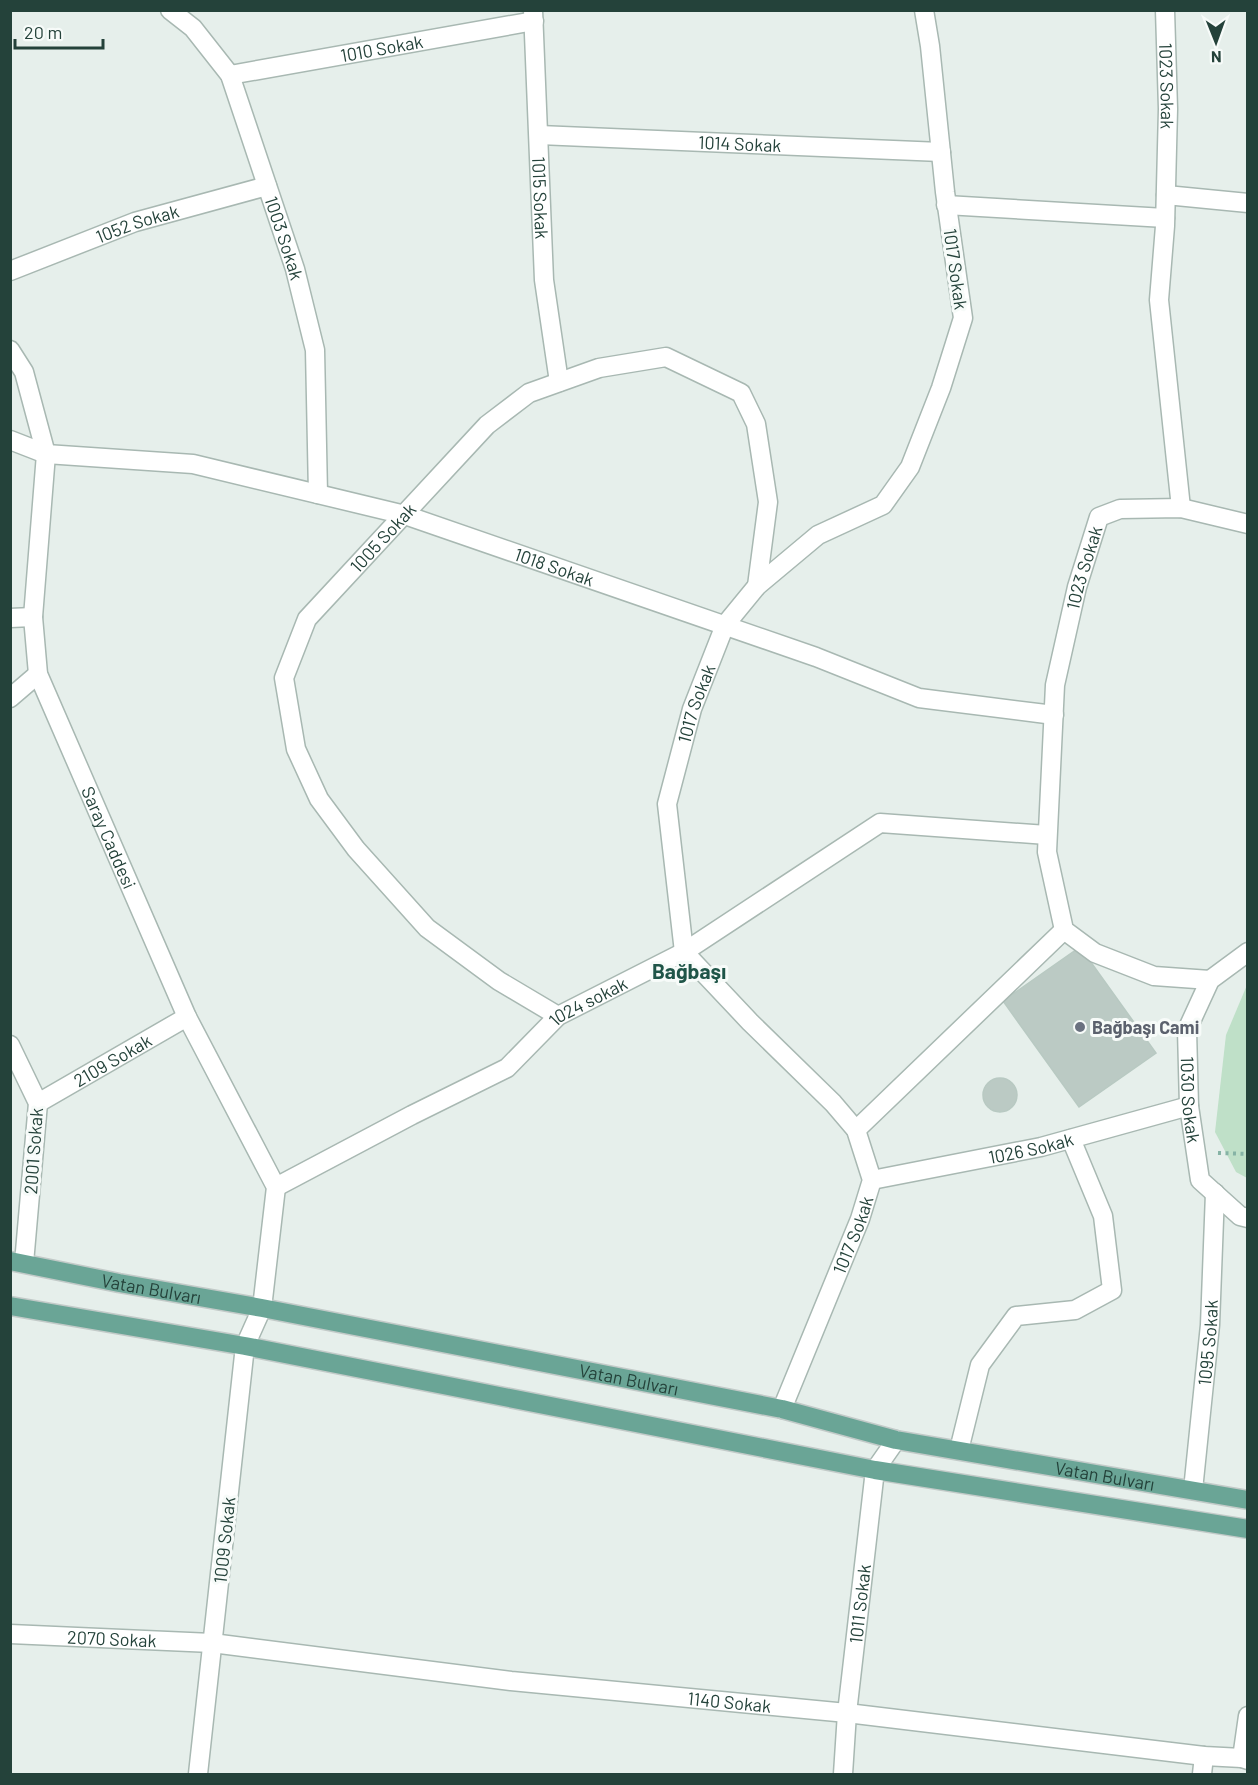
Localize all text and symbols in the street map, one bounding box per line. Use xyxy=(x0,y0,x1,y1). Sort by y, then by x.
scale bar xyxy=(15,12,104,50)
north arrow xyxy=(1186,12,1246,72)
text: 20 m xyxy=(24,21,62,43)
street label: 1010 Sokak xyxy=(339,30,425,66)
street label: 1023 Sokak xyxy=(1155,42,1179,129)
text: N xyxy=(1211,48,1222,67)
street label: 1014 Sokak xyxy=(698,131,782,156)
street label: 1015 Sokak xyxy=(528,156,553,240)
street label: 1003 Sokak xyxy=(260,193,308,282)
street label: 1052 Sokak xyxy=(92,200,181,247)
street label: 1017 Sokak xyxy=(939,227,973,311)
street label: 1005 Sokak xyxy=(345,498,420,577)
street label: 1023 Sokak xyxy=(1061,523,1107,612)
street label: 1018 Sokak xyxy=(512,543,597,590)
street label: 1017 Sokak xyxy=(673,661,720,745)
street label: Saray Caddesi xyxy=(77,783,141,892)
district label: Bağbaşı xyxy=(652,958,726,983)
street label: 1024 sokak xyxy=(544,972,631,1030)
place label: Bağbaşı Cami xyxy=(1092,1016,1199,1038)
marker: Bağbaşı Cami xyxy=(1073,1020,1087,1034)
street label: 2109 Sokak xyxy=(70,1029,155,1091)
street label: 1030 Sokak xyxy=(1177,1056,1205,1144)
street label: 2001 Sokak xyxy=(19,1107,47,1195)
street label: 1026 Sokak xyxy=(986,1128,1076,1168)
street label: 1017 Sokak xyxy=(828,1193,877,1277)
street label: Vatan Bulvarı xyxy=(100,1269,203,1308)
street label: 1095 Sokak xyxy=(1193,1299,1222,1387)
street label: Vatan Bulvarı xyxy=(577,1359,680,1400)
street label: Vatan Bulvarı xyxy=(1053,1456,1156,1495)
street label: 1009 Sokak xyxy=(209,1496,239,1584)
street label: 1011 Sokak xyxy=(844,1563,875,1645)
street label: 2070 Sokak xyxy=(67,1626,157,1652)
street label: 1140 Sokak xyxy=(687,1687,772,1717)

